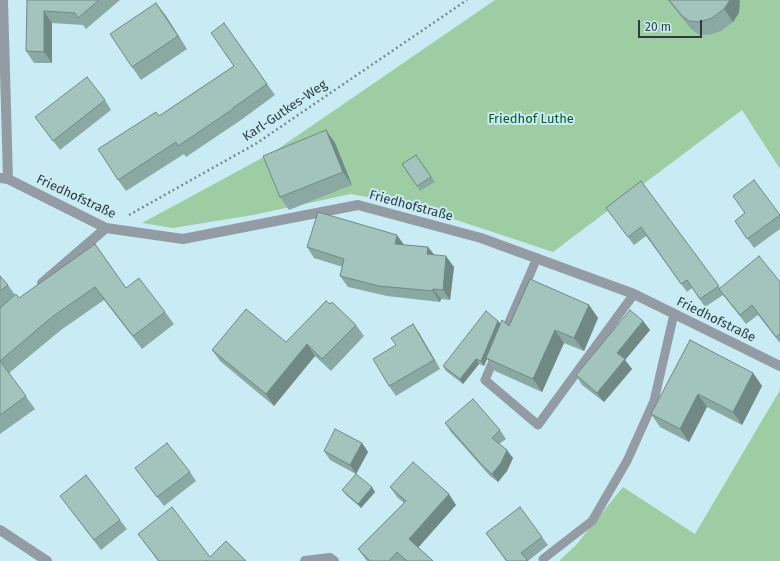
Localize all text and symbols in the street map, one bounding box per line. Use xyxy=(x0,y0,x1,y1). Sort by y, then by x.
scale bar xyxy=(640,12,704,38)
text: 20 m xyxy=(645,20,671,34)
street label: Karl-Gutkes-Weg xyxy=(240,77,330,145)
park label: Friedhof Luthe xyxy=(488,111,574,127)
street label: Friedhofstraße xyxy=(34,172,118,222)
street label: Friedhofstraße xyxy=(367,187,455,225)
street label: Friedhofstraße xyxy=(674,294,758,346)

